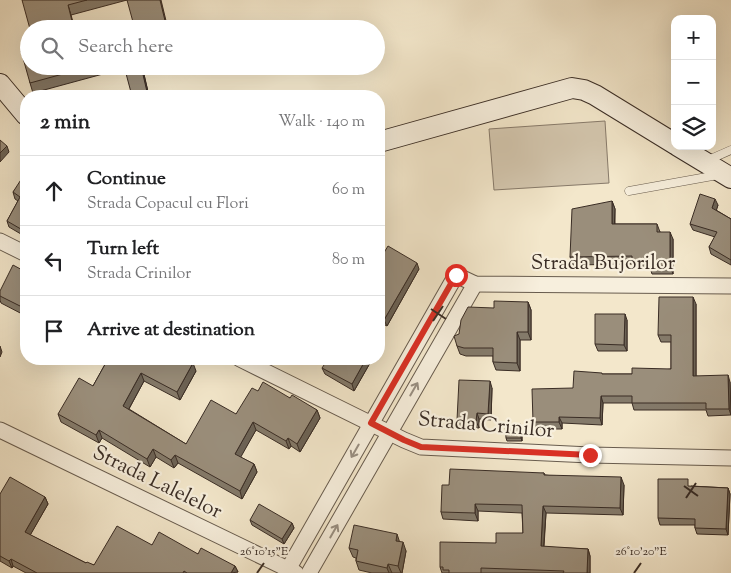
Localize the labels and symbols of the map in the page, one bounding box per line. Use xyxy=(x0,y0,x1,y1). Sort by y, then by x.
street label: Strada Bujorilor xyxy=(531,249,675,279)
route start xyxy=(445,264,468,287)
one-way arrow xyxy=(409,382,419,397)
street label: Strada Crinilor xyxy=(417,405,556,447)
street label: Strada Lalelelor xyxy=(87,439,227,527)
one-way arrow xyxy=(349,444,359,458)
route end xyxy=(579,444,602,467)
one-way arrow xyxy=(329,524,339,538)
text: 26°10'15"E xyxy=(240,543,289,561)
text: 26°10'20"E xyxy=(615,543,668,561)

